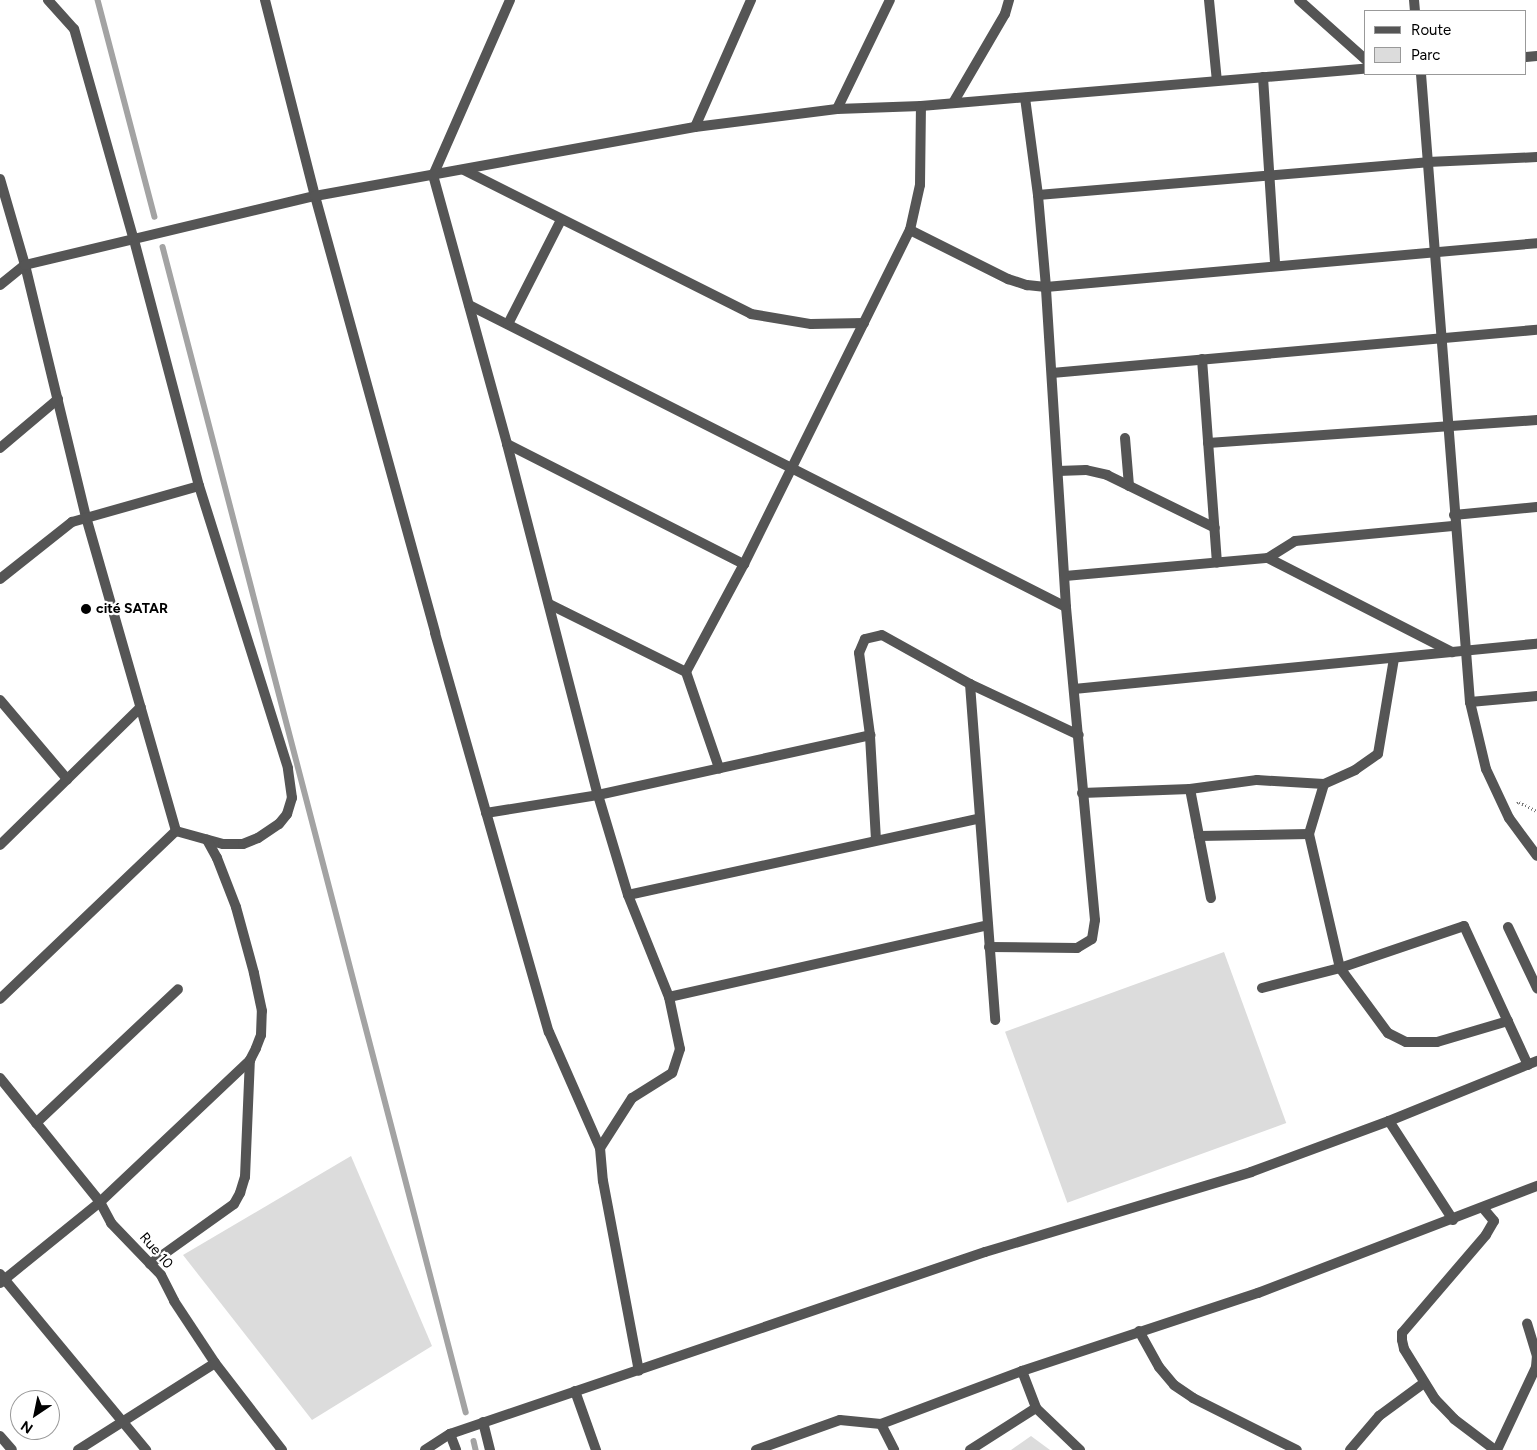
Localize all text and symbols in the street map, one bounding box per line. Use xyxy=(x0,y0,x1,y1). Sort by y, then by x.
legend xyxy=(1364,10,1527,75)
text: Route xyxy=(1411,21,1451,39)
text: Parc xyxy=(1411,46,1440,64)
place label: cité SATAR xyxy=(96,601,168,617)
marker: cité SATAR xyxy=(80,603,92,615)
street label: Rue 10 xyxy=(136,1229,176,1273)
north arrow xyxy=(10,1390,60,1440)
text: N xyxy=(18,1417,36,1437)

